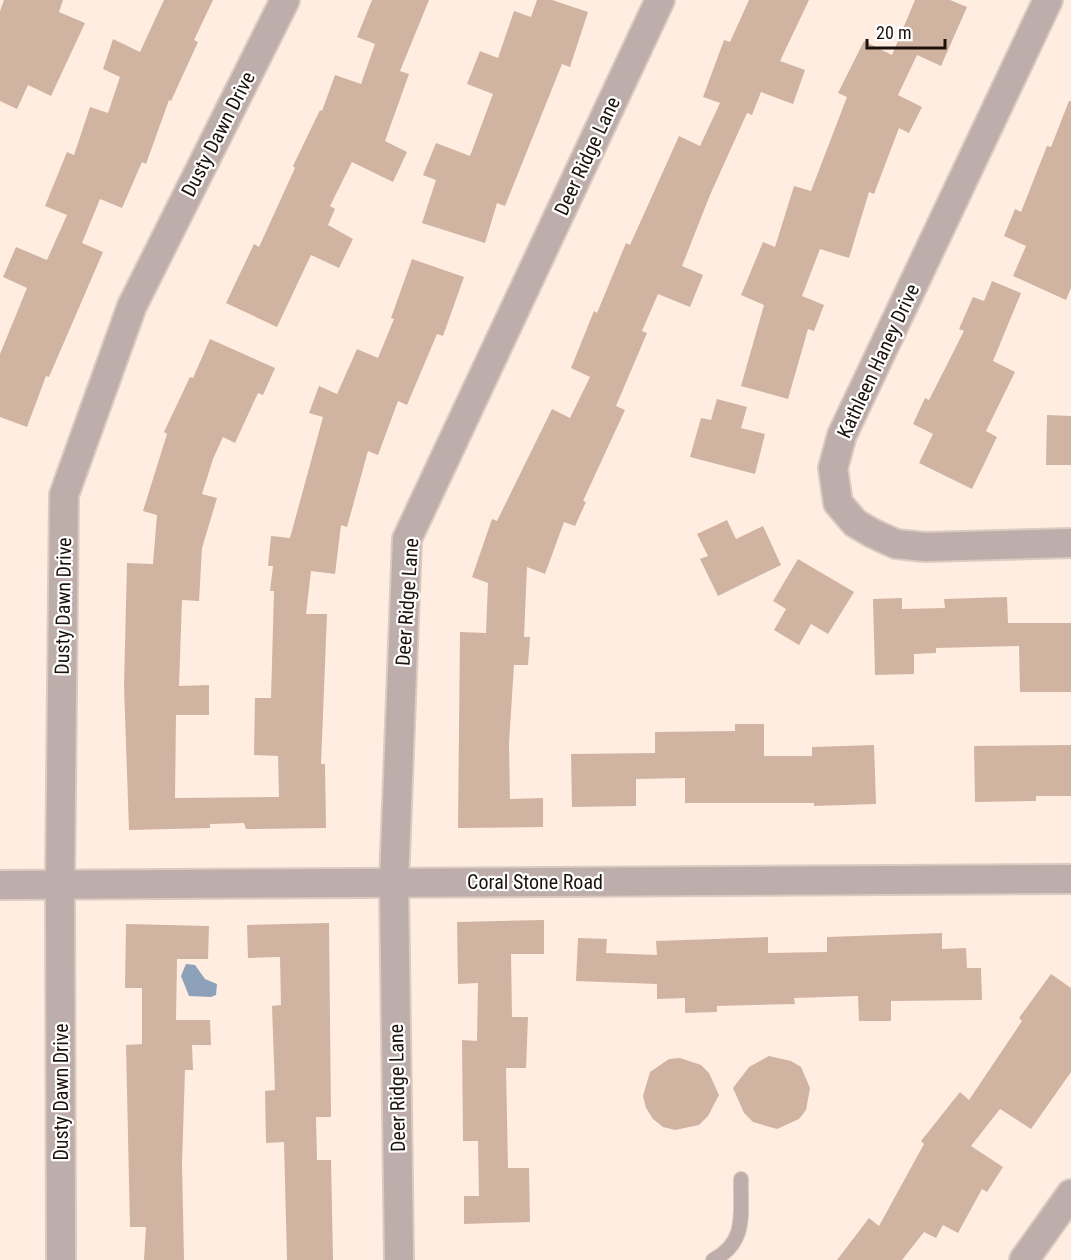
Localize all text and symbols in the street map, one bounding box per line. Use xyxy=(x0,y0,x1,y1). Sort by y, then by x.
scale bar xyxy=(867,12,945,50)
text: 20 m xyxy=(876,22,911,43)
street label: Dusty Dawn Drive xyxy=(176,67,260,201)
street label: Deer Ridge Lane xyxy=(549,93,625,219)
street label: Kathleen Haney Drive xyxy=(832,280,924,442)
street label: Dusty Dawn Drive xyxy=(50,537,76,675)
street label: Deer Ridge Lane xyxy=(391,537,423,667)
street label: Coral Stone Road xyxy=(467,870,603,894)
street label: Dusty Dawn Drive xyxy=(49,1023,73,1161)
street label: Deer Ridge Lane xyxy=(384,1024,410,1152)

